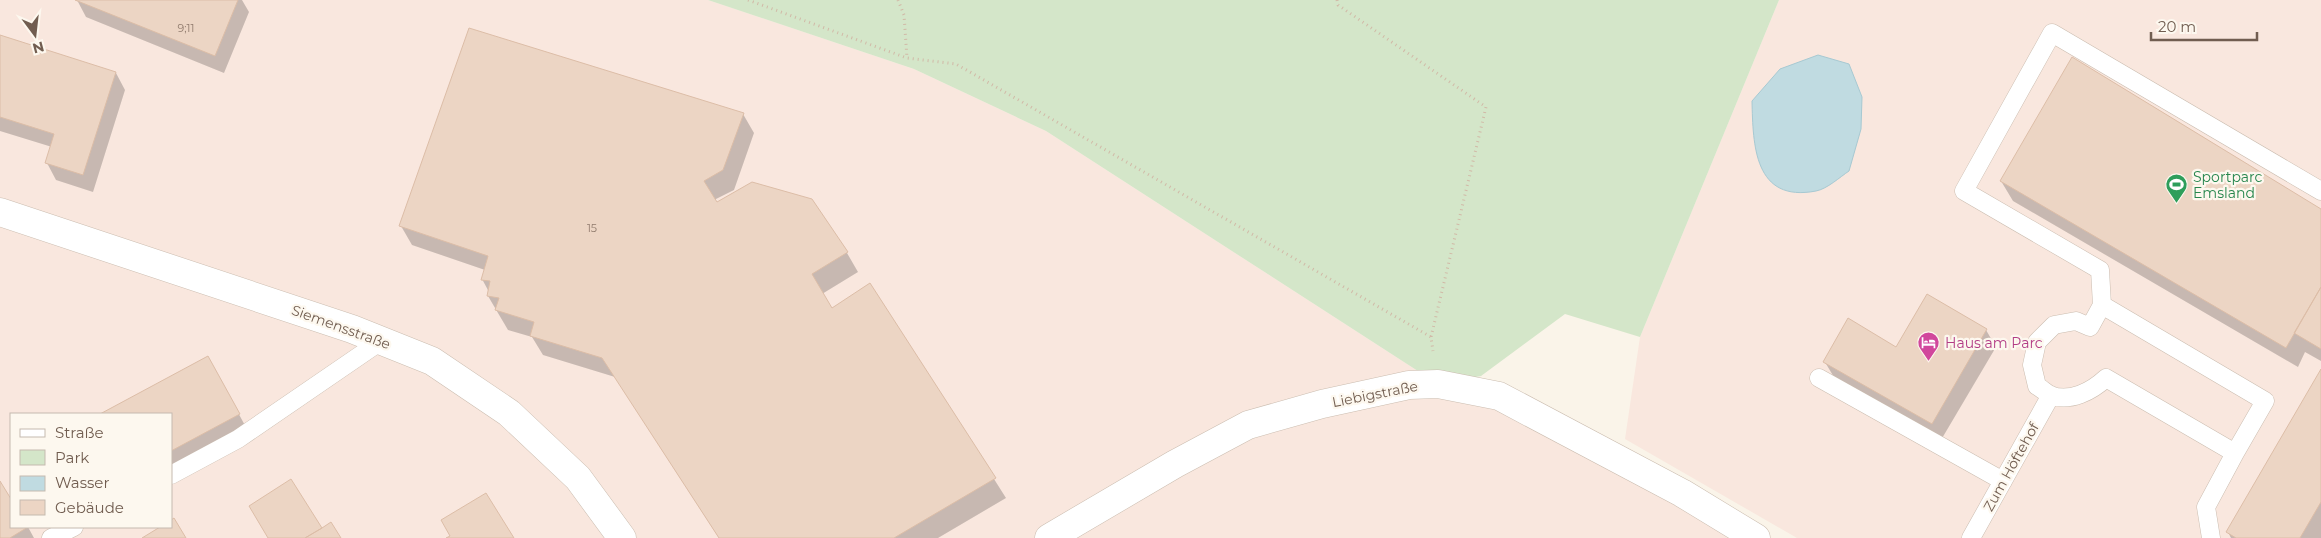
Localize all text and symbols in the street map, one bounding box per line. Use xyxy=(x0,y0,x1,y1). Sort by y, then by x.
north arrow xyxy=(10,10,60,60)
scale bar xyxy=(2151,10,2257,42)
text: 20 m xyxy=(2158,17,2196,36)
house number: 9;11 xyxy=(178,21,194,35)
text: N xyxy=(31,37,46,58)
place label: Sportparc Emsland xyxy=(2193,168,2263,202)
sports icon: Sportparc Emsland xyxy=(2165,173,2189,204)
house number: 15 xyxy=(587,221,597,235)
street label: Siemensstraße xyxy=(289,301,393,353)
hotel icon: Haus am Parc xyxy=(1917,331,1941,362)
place label: Haus am Parc xyxy=(1945,334,2043,352)
street label: Liebigstraße xyxy=(1331,377,1419,411)
legend xyxy=(10,413,172,528)
street label: Zum Höftehof xyxy=(1979,418,2043,515)
text: Straße xyxy=(55,423,104,442)
text: Park xyxy=(55,448,89,467)
text: Wasser xyxy=(55,473,109,492)
text: Gebäude xyxy=(55,498,124,517)

